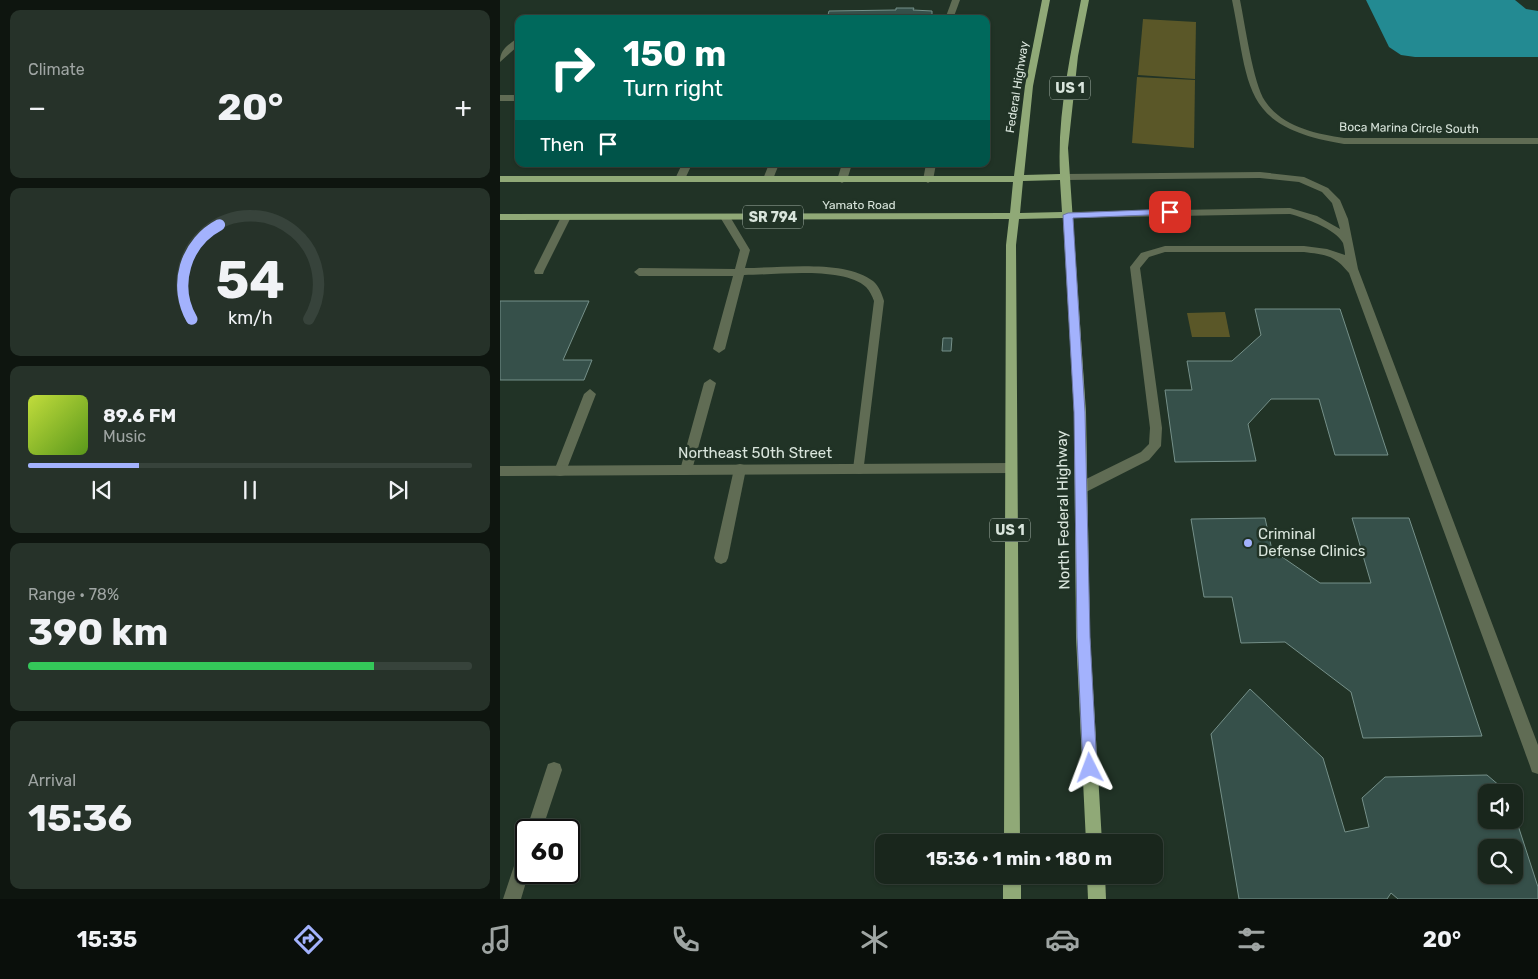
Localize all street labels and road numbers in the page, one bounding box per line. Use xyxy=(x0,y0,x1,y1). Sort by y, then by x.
street label: Federal Highway xyxy=(1003,40,1031,134)
road number: US 1 xyxy=(1050,76,1090,100)
street label: Boca Marina Circle South xyxy=(1339,120,1479,136)
street label: Yamato Road xyxy=(822,198,896,212)
road number: SR 794 xyxy=(743,206,803,228)
street label: North Federal Highway xyxy=(1053,430,1073,590)
street label: Northeast 50th Street xyxy=(678,444,832,462)
road number: US 1 xyxy=(990,518,1030,542)

